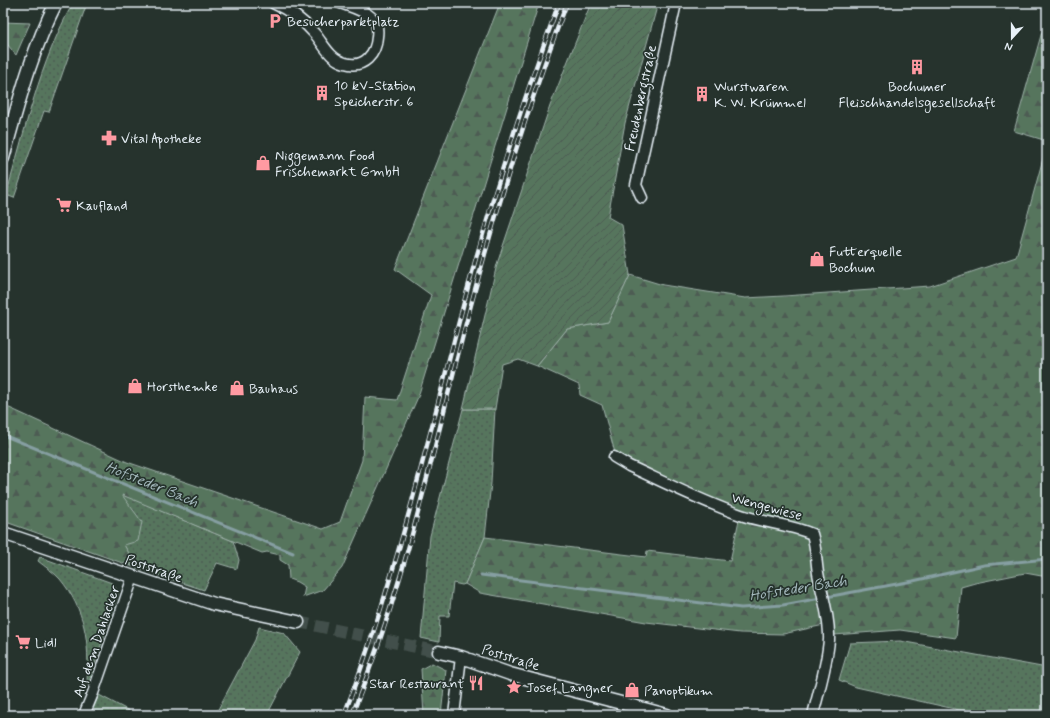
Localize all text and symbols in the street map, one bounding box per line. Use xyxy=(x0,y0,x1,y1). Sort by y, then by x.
parking icon: Besucherparktplatz xyxy=(266,12,284,30)
place label: Besucherparktplatz xyxy=(287,13,399,31)
north arrow xyxy=(992,18,1032,58)
text: N xyxy=(1003,39,1015,54)
street label: Freudenbergstraße xyxy=(621,43,663,153)
building icon: Bochumer Fleischhandelsgesellschaft xyxy=(908,58,926,76)
place label: 10 kV-Station Speicherstr. 6 xyxy=(334,77,416,111)
place label: Wurstwaren K. W. Krümmel xyxy=(714,78,806,112)
place label: Bochumer Fleischhandelsgesellschaft xyxy=(838,78,996,113)
building icon: 10 kV-Station Speicherstr. 6 xyxy=(313,84,331,102)
building icon: Wurstwaren K. W. Krümmel xyxy=(693,85,711,103)
pharmacy icon: Vital Apotheke xyxy=(100,129,118,147)
place label: Vital Apotheke xyxy=(121,130,202,149)
place label: Niggemann Food Frischemarkt GmbH xyxy=(275,147,400,181)
shop icon: Niggemann Food Frischemarkt GmbH xyxy=(254,154,272,172)
supermarket icon: Kaufland xyxy=(55,196,73,214)
place label: Kaufland xyxy=(76,197,128,215)
place label: Futterquelle Bochum xyxy=(829,243,902,277)
shop icon: Futterquelle Bochum xyxy=(808,250,826,268)
shop icon: Horsthemke xyxy=(126,377,144,395)
place label: Horsthemke xyxy=(147,378,218,396)
shop icon: Bauhaus xyxy=(228,379,246,397)
place label: Bauhaus xyxy=(249,380,298,398)
water label: Hofsteder Bach xyxy=(102,457,201,513)
street label: Wengewiese xyxy=(729,489,804,526)
street label: Poststraße xyxy=(123,551,185,587)
water label: Hofsteder Bach xyxy=(748,571,848,607)
street label: Auf dem Dahlacker xyxy=(69,583,125,700)
supermarket icon: Lidl xyxy=(14,633,32,651)
place label: Lidl xyxy=(35,634,57,652)
street label: Poststraße xyxy=(480,641,542,675)
restaurant icon: Star Restaurant xyxy=(467,674,485,692)
place label: Star Restaurant xyxy=(369,675,464,693)
place icon: Josef Langner xyxy=(505,678,523,696)
place label: Josef Langner xyxy=(526,679,613,698)
shop icon: Panoptikum xyxy=(623,681,641,699)
place label: Panoptikum xyxy=(644,682,713,700)

